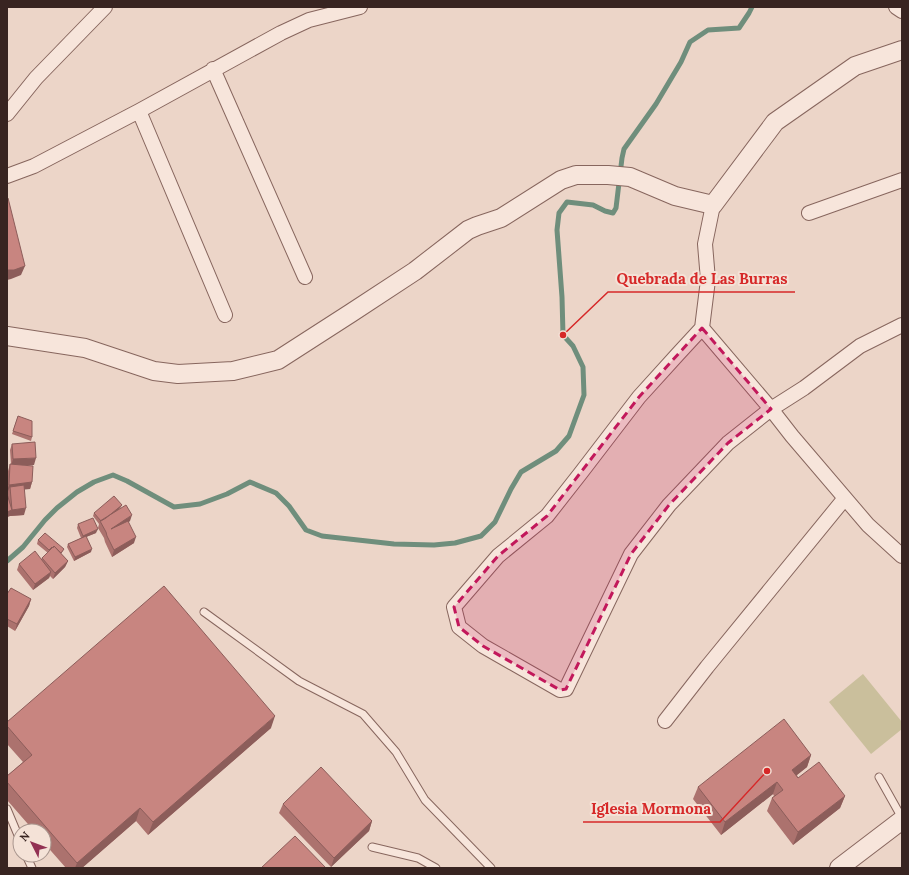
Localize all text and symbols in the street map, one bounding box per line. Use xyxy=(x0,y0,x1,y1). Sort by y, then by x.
callout: Quebrada de Las Burras xyxy=(608,265,795,292)
text: Quebrada de Las Burras xyxy=(617,269,787,288)
callout: Iglesia Mormona xyxy=(583,795,720,822)
text: Iglesia Mormona xyxy=(591,799,711,818)
north arrow xyxy=(12,823,52,863)
text: N xyxy=(17,828,33,844)

